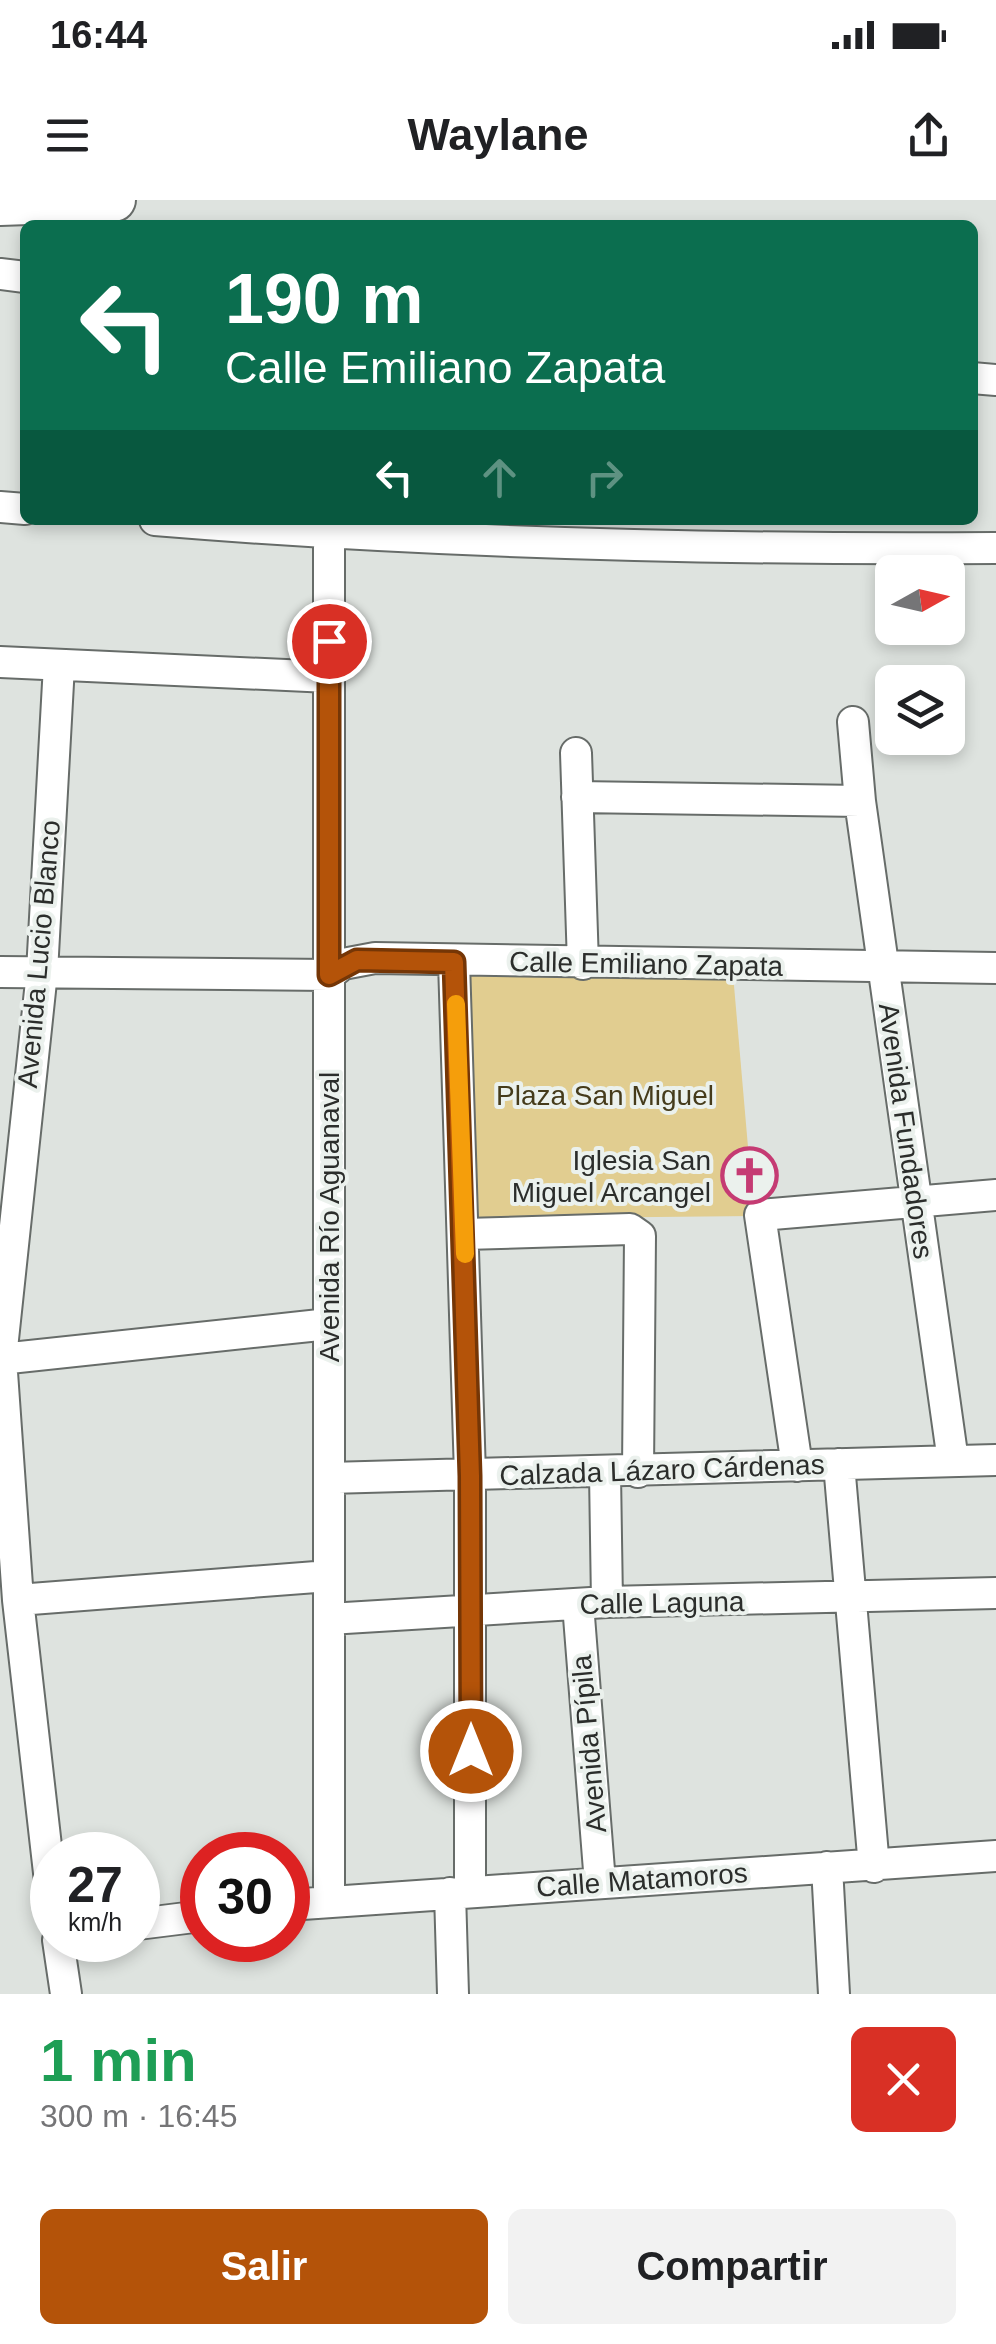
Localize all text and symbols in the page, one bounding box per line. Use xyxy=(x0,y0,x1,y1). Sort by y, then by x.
text: 16:44 xyxy=(50,14,147,56)
icon: menu xyxy=(40,108,95,163)
icon: share xyxy=(901,108,956,163)
text: Waylane xyxy=(408,109,588,160)
icon: left xyxy=(60,260,190,390)
text: 190 m xyxy=(225,260,423,338)
text: Calle Emiliano Zapata xyxy=(225,342,665,393)
icon: left xyxy=(367,450,422,505)
icon: ahead xyxy=(472,450,527,505)
icon: right xyxy=(577,450,632,505)
north arrow xyxy=(875,555,965,645)
map controls xyxy=(875,555,965,755)
pin xyxy=(287,599,372,684)
icon: arrive xyxy=(302,614,357,669)
button: layers xyxy=(875,665,965,755)
street label: Avenida Lucio Blanco xyxy=(12,819,66,1089)
street label: Calle Emiliano Zapata xyxy=(509,946,784,982)
street label: Avenida Fundadores xyxy=(873,1001,939,1261)
street label: Avenida Río Aguanaval xyxy=(314,1072,345,1362)
park label: Plaza San Miguel xyxy=(496,1080,714,1111)
place label: Iglesia San Miguel Arcangel xyxy=(512,1145,711,1208)
church icon: Iglesia San Miguel Arcangel xyxy=(720,1146,780,1206)
street label: Calzada Lázaro Cárdenas xyxy=(499,1449,825,1491)
street label: Calle Laguna xyxy=(579,1586,745,1620)
street label: Avenida Pípila xyxy=(566,1653,612,1834)
position arrow xyxy=(419,1699,523,1803)
speed limit sign: 30 xyxy=(180,1832,310,1962)
text: 27 xyxy=(67,1857,123,1913)
street label: Calle Matamoros xyxy=(535,1857,749,1903)
text: km/h xyxy=(68,1908,122,1936)
text: 1 min xyxy=(40,2027,197,2094)
button: close xyxy=(851,2027,956,2132)
text: 300 m · 16:45 xyxy=(40,2098,237,2134)
button: Salir xyxy=(40,2209,488,2324)
button: Compartir xyxy=(508,2209,956,2324)

